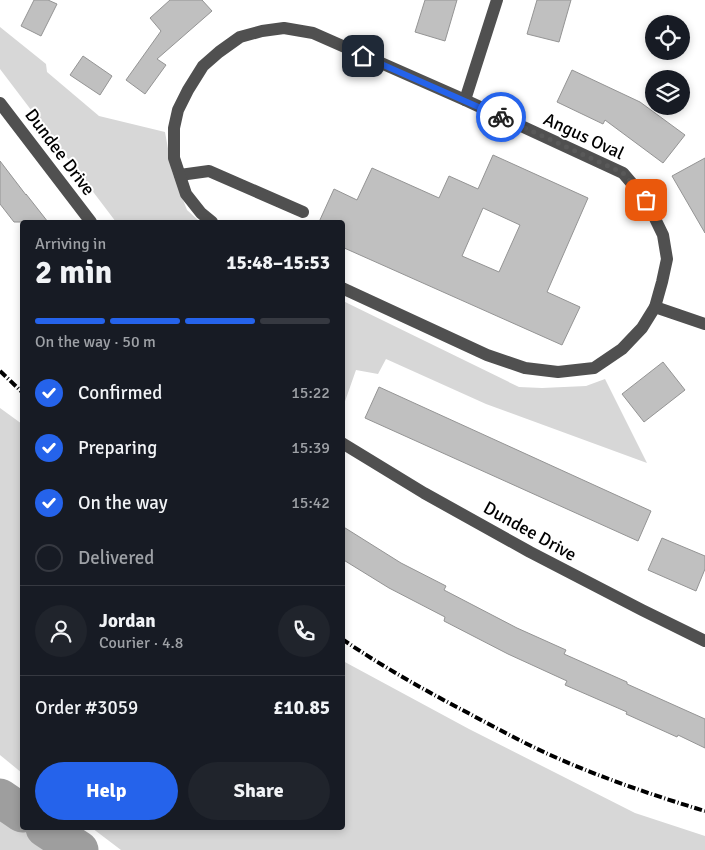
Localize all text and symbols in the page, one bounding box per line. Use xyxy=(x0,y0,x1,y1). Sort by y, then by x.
map controls xyxy=(645,15,690,115)
button: locate xyxy=(645,15,690,60)
pin xyxy=(342,35,384,77)
icon: home xyxy=(349,42,377,70)
button: layers xyxy=(645,70,690,115)
courier xyxy=(476,92,526,142)
icon: bike xyxy=(487,103,515,131)
street label: Dundee Drive xyxy=(20,104,100,200)
street label: Angus Oval xyxy=(540,108,628,164)
pin xyxy=(625,179,667,221)
icon: bag xyxy=(632,186,660,214)
text: Arriving in xyxy=(35,234,106,254)
text: 15:48–15:53 xyxy=(226,251,330,275)
text: 2 min xyxy=(35,253,112,292)
text: On the way · 50 m xyxy=(35,332,156,352)
icon: check xyxy=(35,379,63,407)
text: Confirmed xyxy=(78,381,162,405)
text: 15:22 xyxy=(291,383,330,403)
icon: check xyxy=(35,434,63,462)
text: Preparing xyxy=(78,436,157,460)
text: 15:39 xyxy=(291,438,330,458)
icon: check xyxy=(35,489,63,517)
text: On the way xyxy=(78,491,168,515)
text: 15:42 xyxy=(291,493,330,513)
street label: Dundee Drive xyxy=(480,496,580,566)
text: Delivered xyxy=(78,546,154,570)
button: person xyxy=(35,605,87,657)
button: phone xyxy=(278,605,330,657)
text: Jordan xyxy=(99,609,156,633)
text: Courier · 4.8 xyxy=(99,633,183,653)
text: Order #3059 xyxy=(35,696,138,720)
text: £10.85 xyxy=(273,696,330,720)
button: Help xyxy=(35,762,178,820)
button: Share xyxy=(188,762,330,820)

